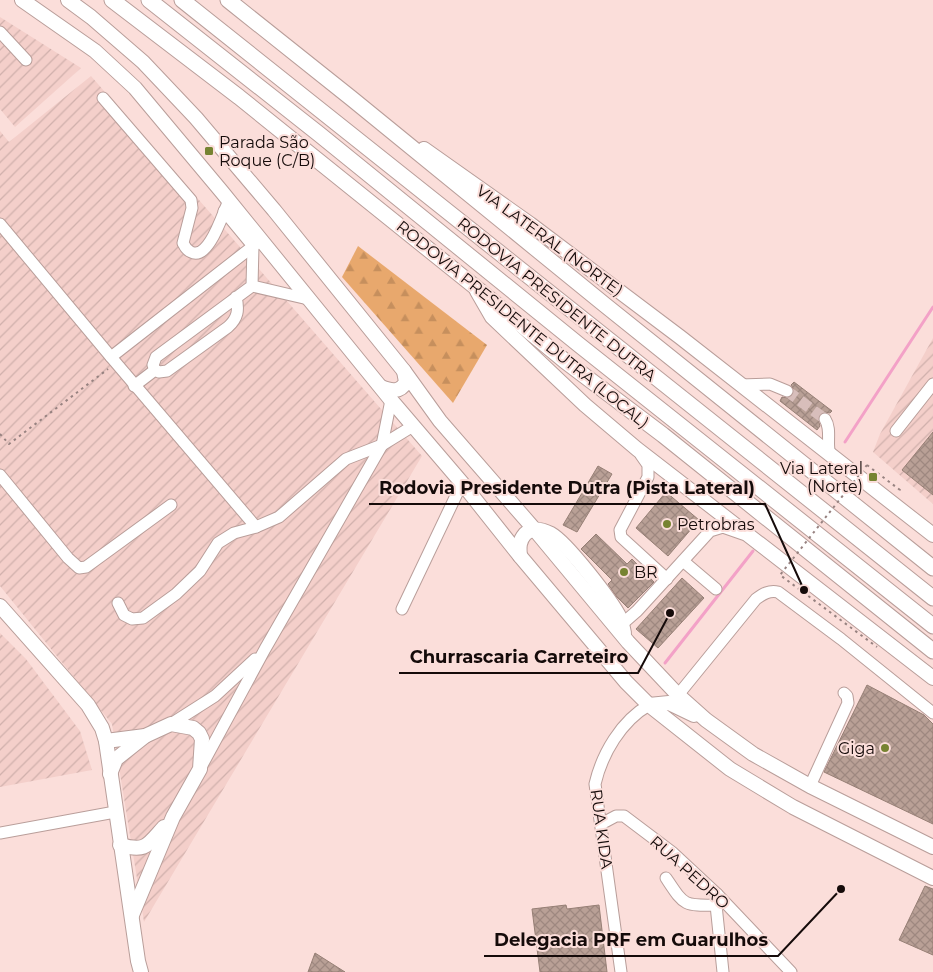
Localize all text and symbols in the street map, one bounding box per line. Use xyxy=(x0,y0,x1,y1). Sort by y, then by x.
place label: Parada São Roque (C/B) xyxy=(219,133,315,170)
marker: Parada São Roque (C/B) xyxy=(203,145,215,157)
street label: VIA LATERAL (NORTE) xyxy=(473,181,627,300)
street label: RODOVIA PRESIDENTE DUTRA xyxy=(454,213,660,386)
street label: RODOVIA PRESIDENTE DUTRA (LOCAL) xyxy=(393,217,653,432)
place label: Via Lateral (Norte) xyxy=(780,459,863,496)
callout: Rodovia Presidente Dutra (Pista Lateral) xyxy=(369,471,765,504)
marker: Via Lateral (Norte) xyxy=(867,471,879,483)
text: Rodovia Presidente Dutra (Pista Lateral) xyxy=(379,477,755,499)
place label: Petrobras xyxy=(677,515,755,534)
marker: Petrobras xyxy=(661,518,673,530)
place label: BR xyxy=(634,563,658,582)
marker: BR xyxy=(618,566,630,578)
callout: Churrascaria Carreteiro xyxy=(399,640,638,673)
text: Churrascaria Carreteiro xyxy=(410,646,629,668)
place label: Giga xyxy=(838,739,875,758)
marker: Giga xyxy=(879,742,891,754)
street label: RUA KIDA xyxy=(587,788,617,871)
street label: RUA PEDRO xyxy=(646,832,733,913)
callout: Delegacia PRF em Guarulhos xyxy=(484,923,778,956)
text: Delegacia PRF em Guarulhos xyxy=(494,929,768,951)

